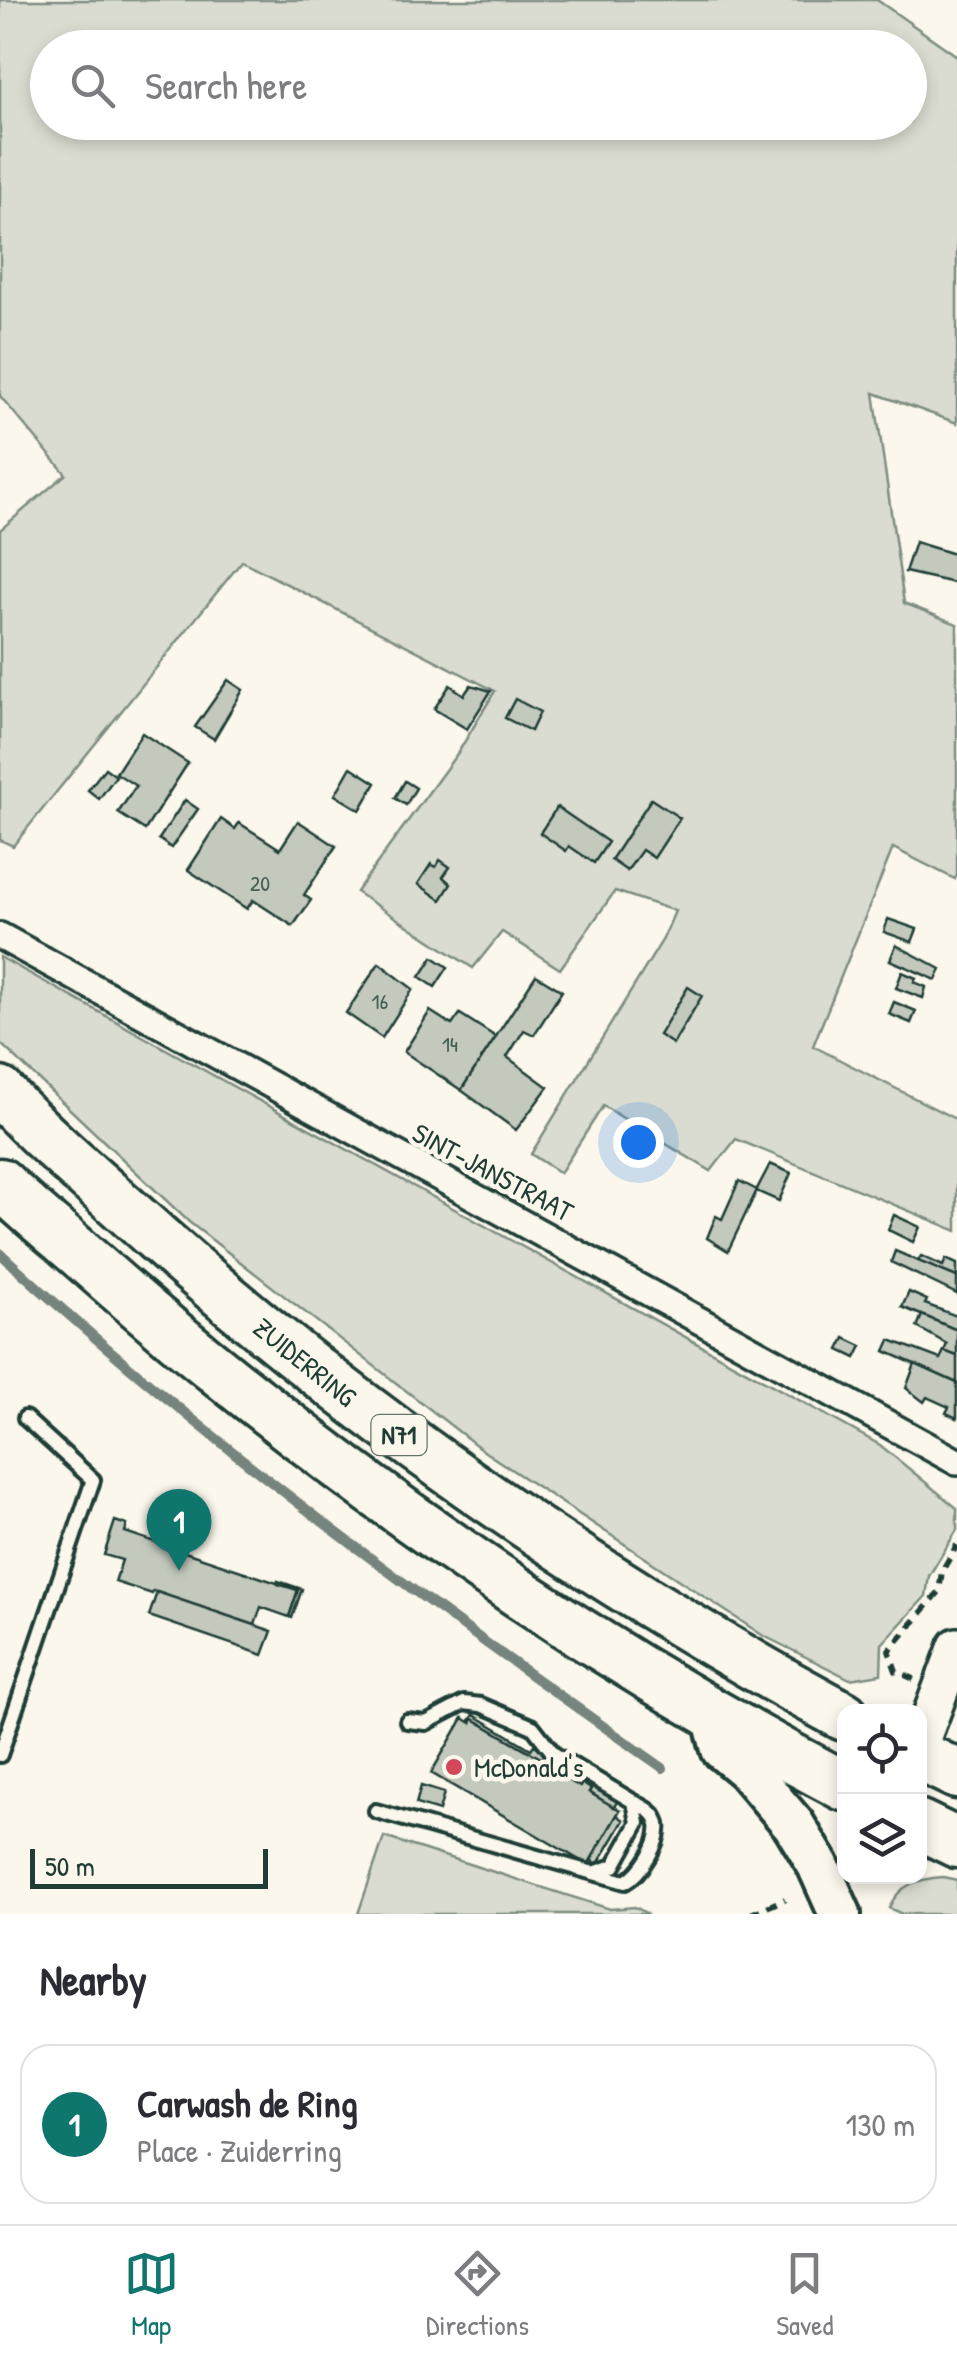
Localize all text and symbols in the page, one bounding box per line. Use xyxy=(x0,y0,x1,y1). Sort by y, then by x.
search box xyxy=(30,30,927,140)
icon: search xyxy=(65,58,120,113)
text: Search here xyxy=(145,59,307,111)
house number: 20 xyxy=(250,868,270,898)
house number: 16 xyxy=(372,986,389,1016)
house number: 14 xyxy=(442,1029,458,1059)
street label: SINT-JANSTRAAT xyxy=(406,1114,581,1231)
your location xyxy=(613,1117,664,1168)
street label: ZUIDERRING xyxy=(246,1309,365,1416)
road number: N71 xyxy=(372,1415,426,1455)
pin: 1 xyxy=(146,1488,212,1571)
map controls xyxy=(837,1704,927,1884)
button: locate xyxy=(837,1704,927,1794)
place label: McDonald's xyxy=(474,1748,583,1786)
marker: McDonald's xyxy=(443,1756,465,1778)
button: layers xyxy=(837,1794,927,1884)
scale bar xyxy=(30,1844,268,1888)
text: 50 m xyxy=(45,1847,95,1885)
text: Nearby xyxy=(40,1951,147,2008)
text: Carwash de Ring xyxy=(137,2077,358,2129)
text: 1 xyxy=(69,2103,80,2146)
text: 130 m xyxy=(846,2103,915,2146)
text: Place · Zuiderring xyxy=(137,2129,342,2172)
tab: Map xyxy=(124,2246,179,2344)
tab: Directions xyxy=(426,2246,529,2344)
tab: Saved xyxy=(776,2246,833,2344)

